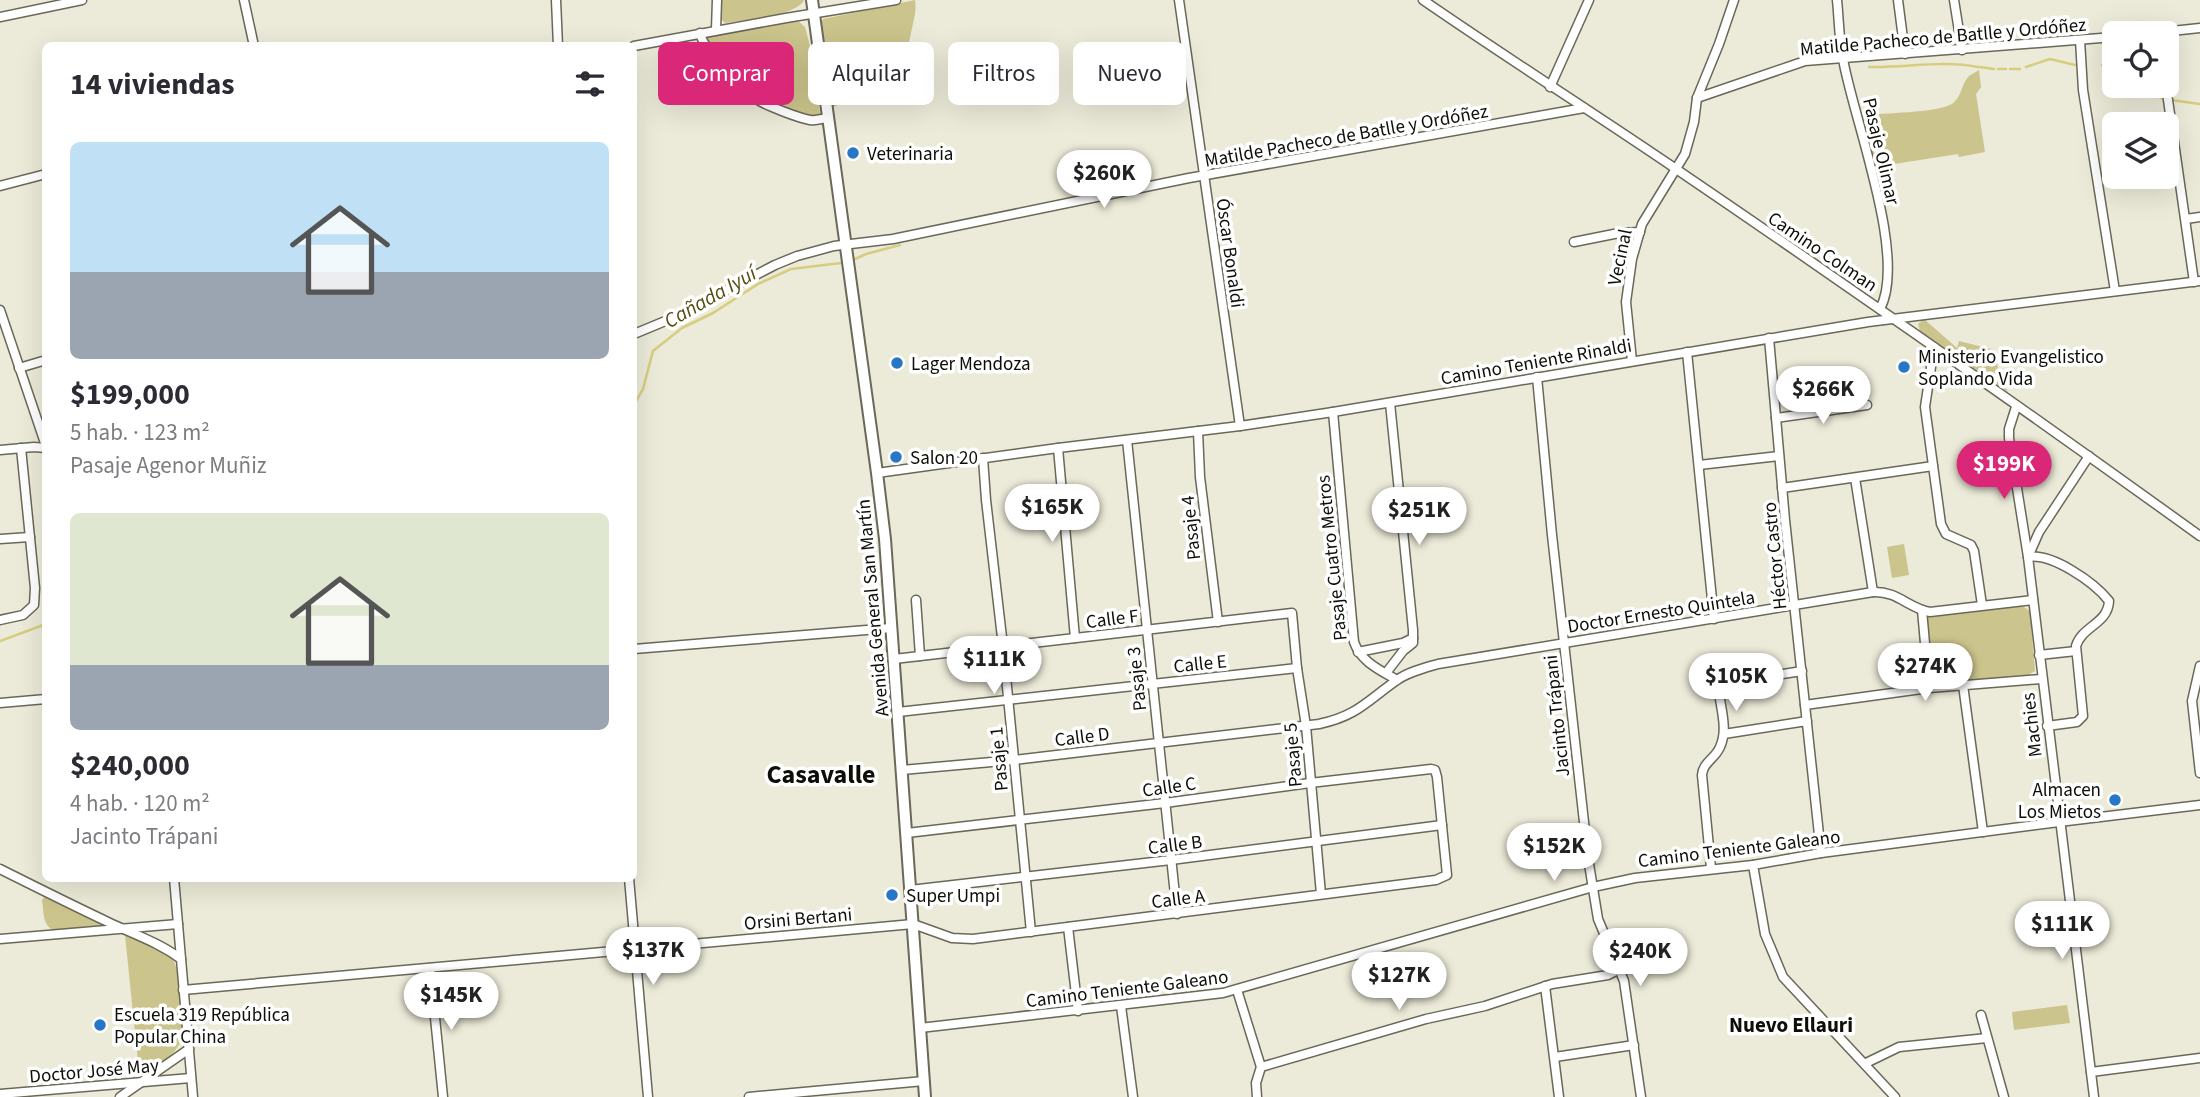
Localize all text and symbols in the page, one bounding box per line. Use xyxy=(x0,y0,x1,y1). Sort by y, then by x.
street label: Matilde Pacheco de Batlle y Ordóñez xyxy=(1799,12,2087,63)
map controls xyxy=(2102,21,2179,189)
button: locate xyxy=(2102,21,2179,98)
chip: Comprar xyxy=(658,42,794,105)
chip: Alquilar xyxy=(808,42,934,105)
chip: Filtros xyxy=(948,42,1059,105)
chip: Nuevo xyxy=(1073,42,1186,105)
text: 14 viviendas xyxy=(70,63,235,106)
icon: filters xyxy=(571,65,609,103)
street label: Pasaje Olimar xyxy=(1855,95,1906,208)
street label: Matilde Pacheco de Batlle y Ordóñez xyxy=(1203,98,1490,175)
button: layers xyxy=(2102,112,2179,189)
place label: Veterinaria xyxy=(867,141,953,168)
marker: Veterinaria xyxy=(845,145,861,161)
pin: $260K xyxy=(1055,150,1153,210)
text: $260K xyxy=(1073,156,1135,189)
icon: home xyxy=(277,187,403,313)
street label: Óscar Bonaldi xyxy=(1208,197,1251,310)
street label: Camino Colman xyxy=(1762,206,1882,299)
street label: Vecinal xyxy=(1601,226,1640,288)
water label: Cañada Iyuí xyxy=(658,257,764,336)
street label: Camino Teniente Rinaldi xyxy=(1439,332,1634,393)
place label: Ministerio Evangelistico Soplando Vida xyxy=(1918,344,2104,393)
place label: Lager Mendoza xyxy=(911,351,1031,378)
marker: Lager Mendoza xyxy=(889,355,905,371)
marker: Ministerio Evangelistico Soplando Vida xyxy=(1896,359,1912,375)
pin: $266K xyxy=(1774,366,1872,426)
text: $266K xyxy=(1792,372,1854,405)
text: $199,000 xyxy=(70,373,190,416)
text: 5 hab. · 123 m² xyxy=(70,416,210,449)
pin: $199K xyxy=(1955,442,2053,501)
place label: Salon 20 xyxy=(910,445,978,472)
text: $199K xyxy=(1973,447,2035,480)
text: Pasaje Agenor Muñiz xyxy=(70,449,267,482)
marker: Salon 20 xyxy=(888,449,904,465)
street label: Pasaje Cuatro Metros xyxy=(1310,474,1355,642)
pin: $165K xyxy=(1003,484,1101,544)
pin: $251K xyxy=(1370,488,1468,547)
text: $165K xyxy=(1021,490,1083,523)
text: $251K xyxy=(1388,493,1450,526)
street label: Pasaje 4 xyxy=(1175,494,1208,561)
street label: Avenida General San Martín xyxy=(851,498,896,718)
street label: Héctor Castro xyxy=(1756,501,1795,611)
icon: home xyxy=(277,558,403,684)
street label: Doctor Ernesto Quintela xyxy=(1565,584,1757,641)
street label: Calle F xyxy=(1084,603,1140,636)
pin: $111K xyxy=(945,636,1043,696)
text: $111K xyxy=(963,642,1025,675)
pin: $274K xyxy=(1876,644,1974,703)
street label: Pasaje 3 xyxy=(1121,645,1154,712)
street label: Calle E xyxy=(1172,648,1228,681)
text: $274K xyxy=(1894,649,1956,682)
street label: Jacinto Trápani xyxy=(1538,653,1577,778)
pin: $105K xyxy=(1687,654,1785,713)
text: $105K xyxy=(1705,659,1767,692)
street label: Machies xyxy=(2015,691,2050,758)
street label: Calle D xyxy=(1053,721,1111,754)
street label: Pasaje 5 xyxy=(1277,722,1310,788)
street label: Pasaje 1 xyxy=(983,726,1016,792)
text: $240,000 xyxy=(70,744,190,787)
district label: Casavalle xyxy=(766,756,876,793)
street label: Calle C xyxy=(1140,770,1198,805)
place label: Almacen Los Mietos xyxy=(2018,777,2101,826)
text: 4 hab. · 120 m² xyxy=(70,787,210,820)
marker: Almacen Los Mietos xyxy=(2107,792,2123,808)
text: Jacinto Trápani xyxy=(70,820,218,853)
pin: $152K xyxy=(1505,824,1603,883)
street label: Camino Teniente Galeano xyxy=(1637,824,1842,875)
street label: Calle B xyxy=(1146,829,1204,862)
text: $152K xyxy=(1523,829,1585,862)
place label: Super Umpi xyxy=(906,883,1000,910)
street label: Calle A xyxy=(1150,883,1207,916)
marker: Super Umpi xyxy=(884,887,900,903)
street label: Orsini Bertani xyxy=(743,901,853,938)
pin: $111K xyxy=(2013,902,2111,961)
text: $111K xyxy=(2031,907,2093,940)
pin: $137K xyxy=(604,928,702,987)
pin: $240K xyxy=(1591,928,1689,988)
text: $137K xyxy=(622,933,684,966)
text: $240K xyxy=(1609,934,1671,967)
pin: $127K xyxy=(1350,953,1448,1012)
text: $127K xyxy=(1368,958,1430,991)
street label: Camino Teniente Galeano xyxy=(1025,964,1230,1015)
pin: $145K xyxy=(402,972,500,1032)
text: $145K xyxy=(420,978,482,1011)
place label: Escuela 319 República Popular China xyxy=(114,1002,290,1051)
district label: Nuevo Ellauri xyxy=(1729,1010,1853,1040)
marker: Escuela 319 República Popular China xyxy=(92,1017,108,1033)
street label: Doctor José May xyxy=(28,1052,160,1091)

